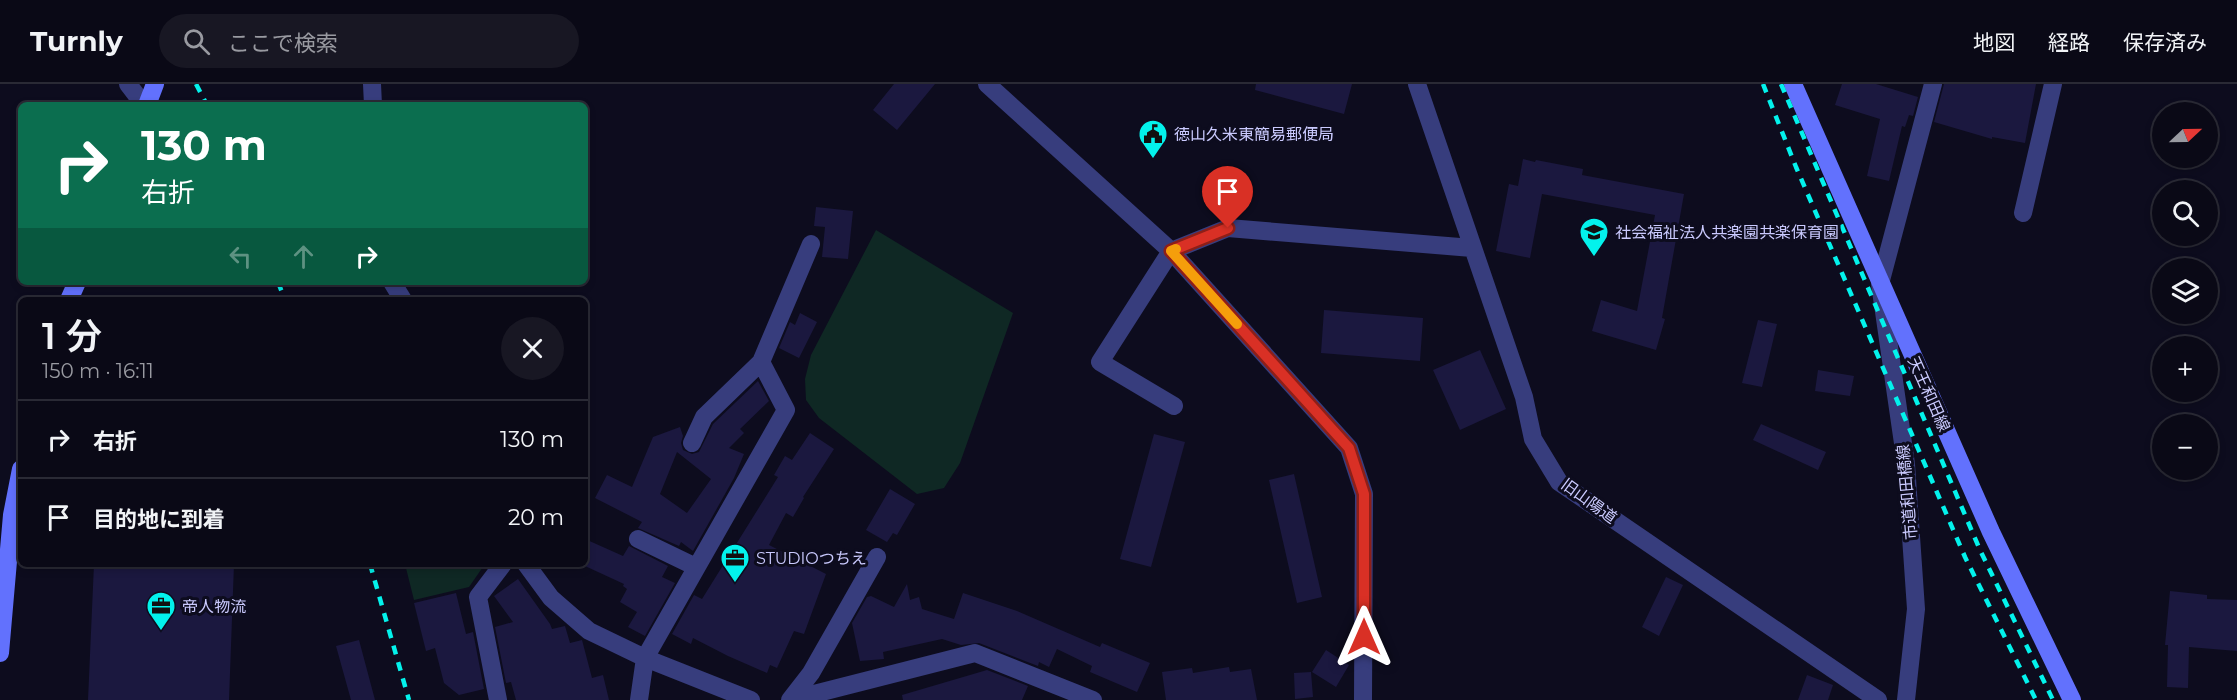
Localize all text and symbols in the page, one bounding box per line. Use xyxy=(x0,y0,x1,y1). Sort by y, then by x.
search box xyxy=(159,14,579,68)
text: Turnly xyxy=(30,24,123,58)
icon: search xyxy=(180,25,213,58)
text: ここで検索 xyxy=(228,30,338,57)
text: 地図 xyxy=(1973,30,2015,55)
text: 経路 xyxy=(2048,30,2090,55)
text: 保存済み xyxy=(2123,30,2207,55)
north arrow xyxy=(2152,102,2218,168)
map controls xyxy=(2152,102,2218,480)
public building icon: 徳山久米東簡易郵便局 xyxy=(1137,118,1169,160)
text: 130 m xyxy=(141,119,267,171)
place label: 徳山久米東簡易郵便局 xyxy=(1174,125,1334,144)
icon: right xyxy=(42,126,120,204)
pin xyxy=(1202,166,1253,228)
icon: arrive xyxy=(1211,175,1244,208)
text: 右折 xyxy=(141,176,195,209)
button: search xyxy=(2152,180,2218,246)
school or university icon: 社会福祉法人共楽園共楽保育園 xyxy=(1578,216,1610,258)
place label: 社会福祉法人共楽園共楽保育園 xyxy=(1615,223,1839,242)
icon: left xyxy=(224,240,257,273)
icon: ahead xyxy=(287,240,320,273)
icon: right xyxy=(350,240,383,273)
button: layers xyxy=(2152,258,2218,324)
text: 1 分 xyxy=(42,314,102,358)
button: close xyxy=(501,317,564,380)
button: + xyxy=(2152,336,2218,402)
street label: 天王和田線 xyxy=(1904,354,1954,434)
text: 150 m · 16:11 xyxy=(42,359,154,383)
button: − xyxy=(2152,414,2218,480)
icon: right xyxy=(42,423,75,456)
text: 130 m xyxy=(500,426,564,453)
text: 右折 xyxy=(93,428,137,455)
street label: 市道和田橋線 xyxy=(1893,443,1921,541)
street label: 旧山陽道 xyxy=(1558,475,1620,527)
icon: arrive xyxy=(42,501,75,534)
text: 20 m xyxy=(508,504,564,531)
text: 目的地に到着 xyxy=(93,506,225,533)
office icon: STUDIOつちえ xyxy=(719,542,751,584)
place label: STUDIOつちえ xyxy=(756,549,867,568)
office icon: 帝人物流 xyxy=(145,590,177,632)
place label: 帝人物流 xyxy=(182,597,246,616)
position arrow xyxy=(1332,605,1396,669)

